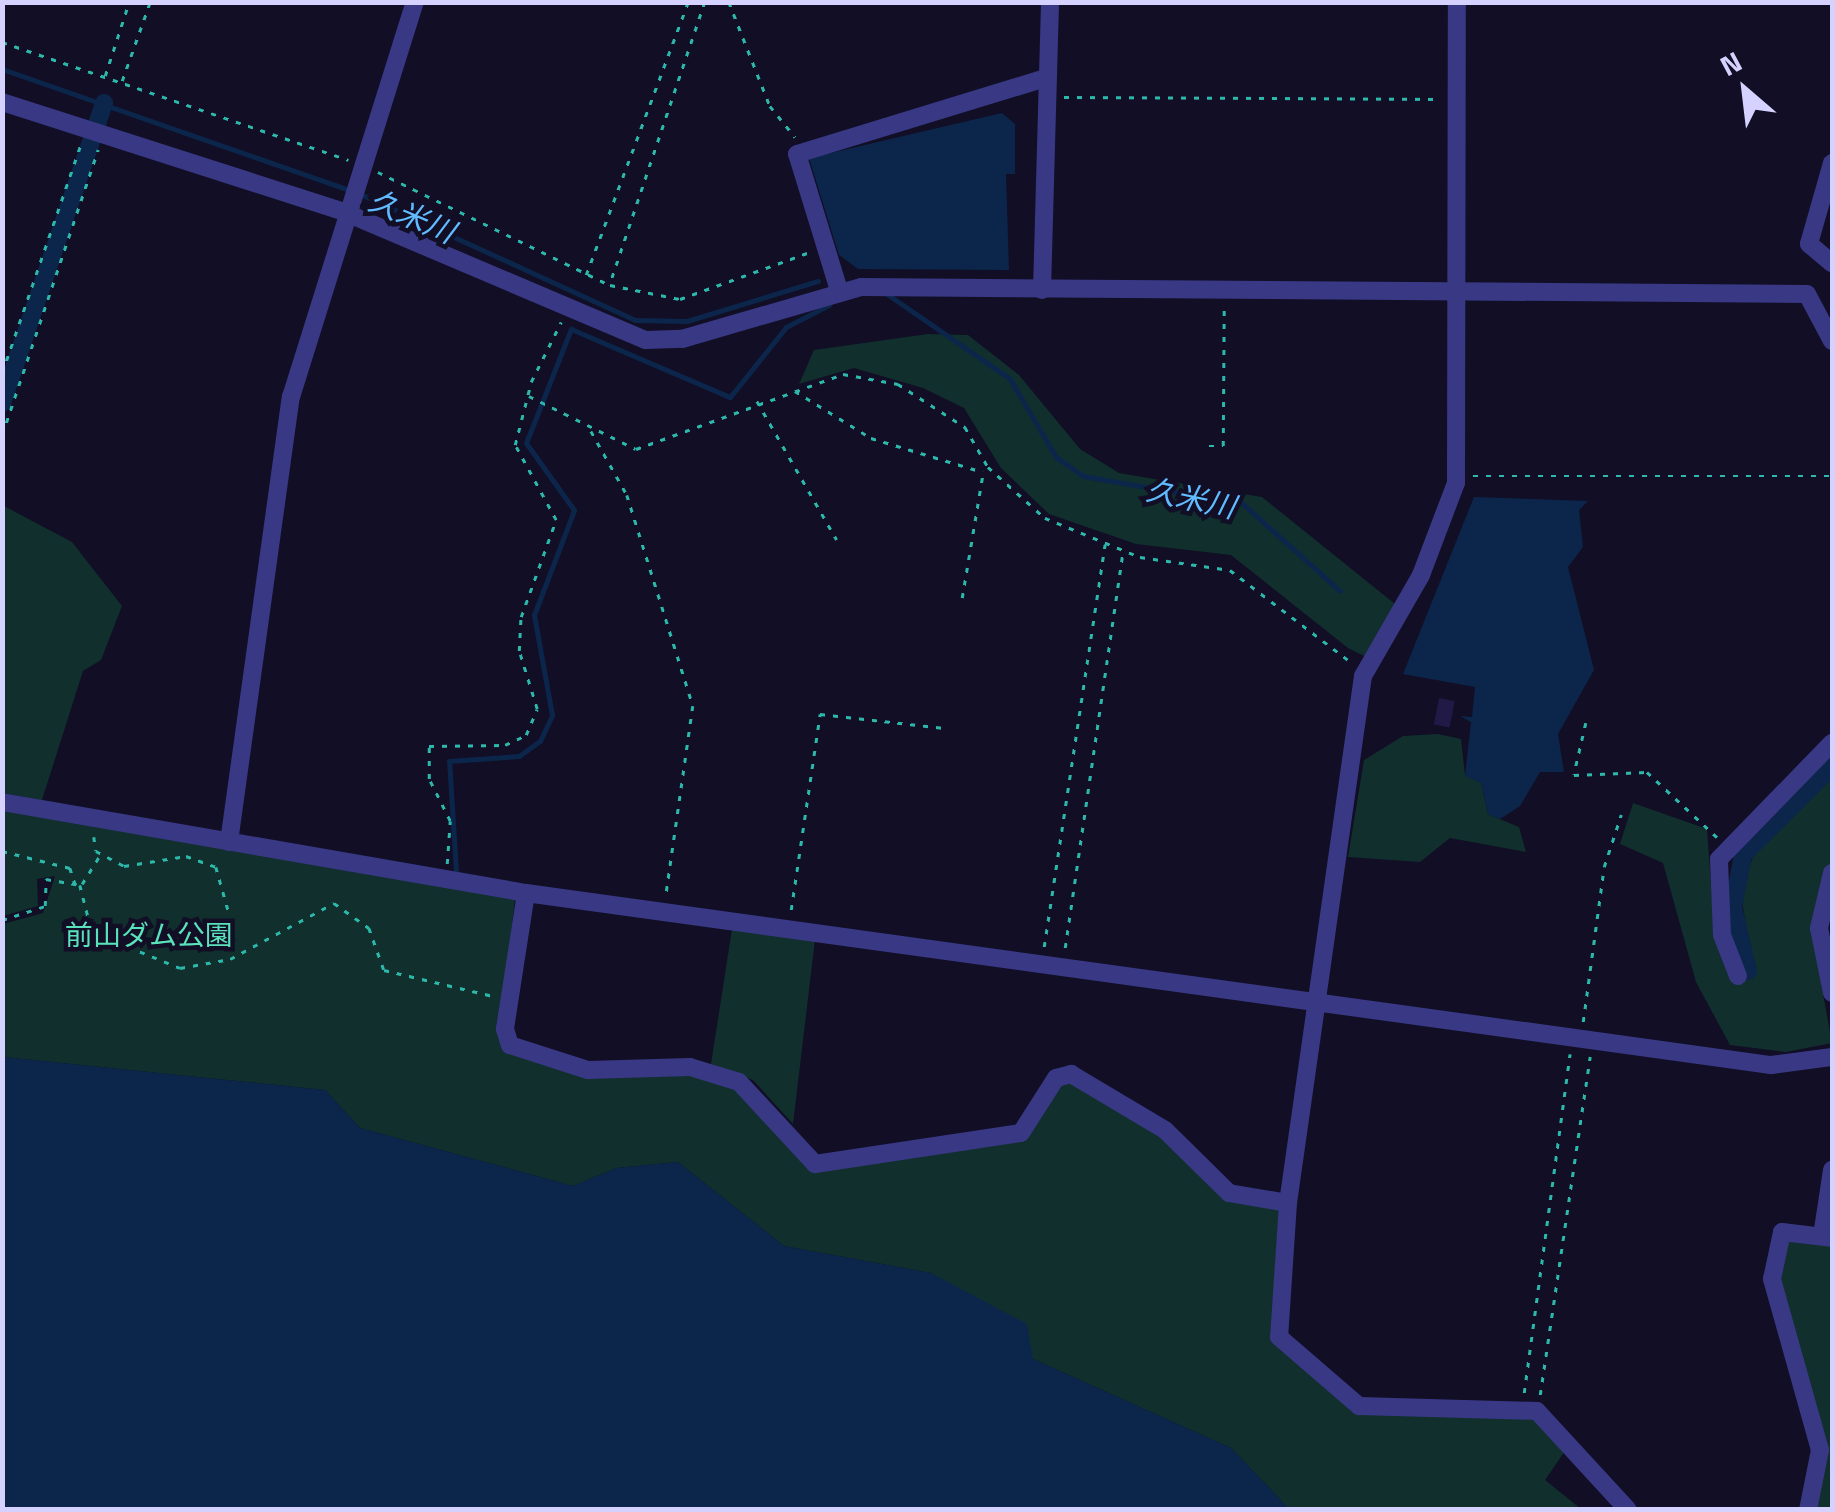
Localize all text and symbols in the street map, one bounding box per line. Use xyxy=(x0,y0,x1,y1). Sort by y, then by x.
north arrow xyxy=(1695,40,1795,140)
text: N xyxy=(1712,40,1749,87)
water label: 久米川 xyxy=(364,182,460,250)
water label: 久米川 xyxy=(1143,471,1239,525)
park label: 前山ダム公園 xyxy=(65,918,233,952)

